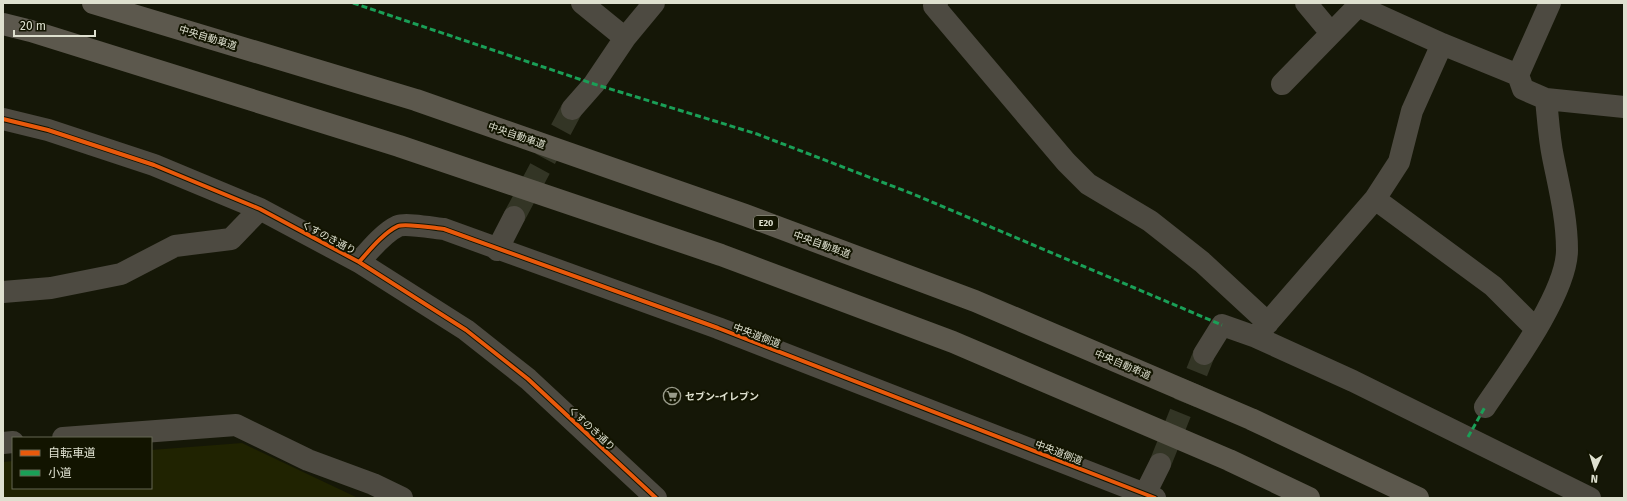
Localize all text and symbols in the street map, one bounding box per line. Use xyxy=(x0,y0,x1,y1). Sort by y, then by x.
scale bar xyxy=(14,12,95,38)
text: 20 m xyxy=(20,19,46,33)
street label: 中央自動車道 xyxy=(177,23,238,52)
street label: 中央自動車道 xyxy=(486,121,547,151)
road number: E20 xyxy=(754,216,778,230)
street label: くすのき通り xyxy=(299,219,358,257)
street label: 中央自動車道 xyxy=(791,229,852,261)
street label: 中央道側道 xyxy=(731,321,782,350)
street label: 中央自動車道 xyxy=(1093,348,1153,382)
supermarket icon: セブン-イレブン xyxy=(662,386,682,406)
place label: セブン-イレブン xyxy=(685,391,759,403)
street label: くすのき通り xyxy=(565,404,617,453)
legend xyxy=(12,437,152,489)
street label: 中央道側道 xyxy=(1033,438,1084,467)
text: 自転車道 xyxy=(48,446,96,460)
north arrow xyxy=(1575,449,1615,489)
text: 小道 xyxy=(48,466,72,480)
text: N xyxy=(1590,472,1598,485)

